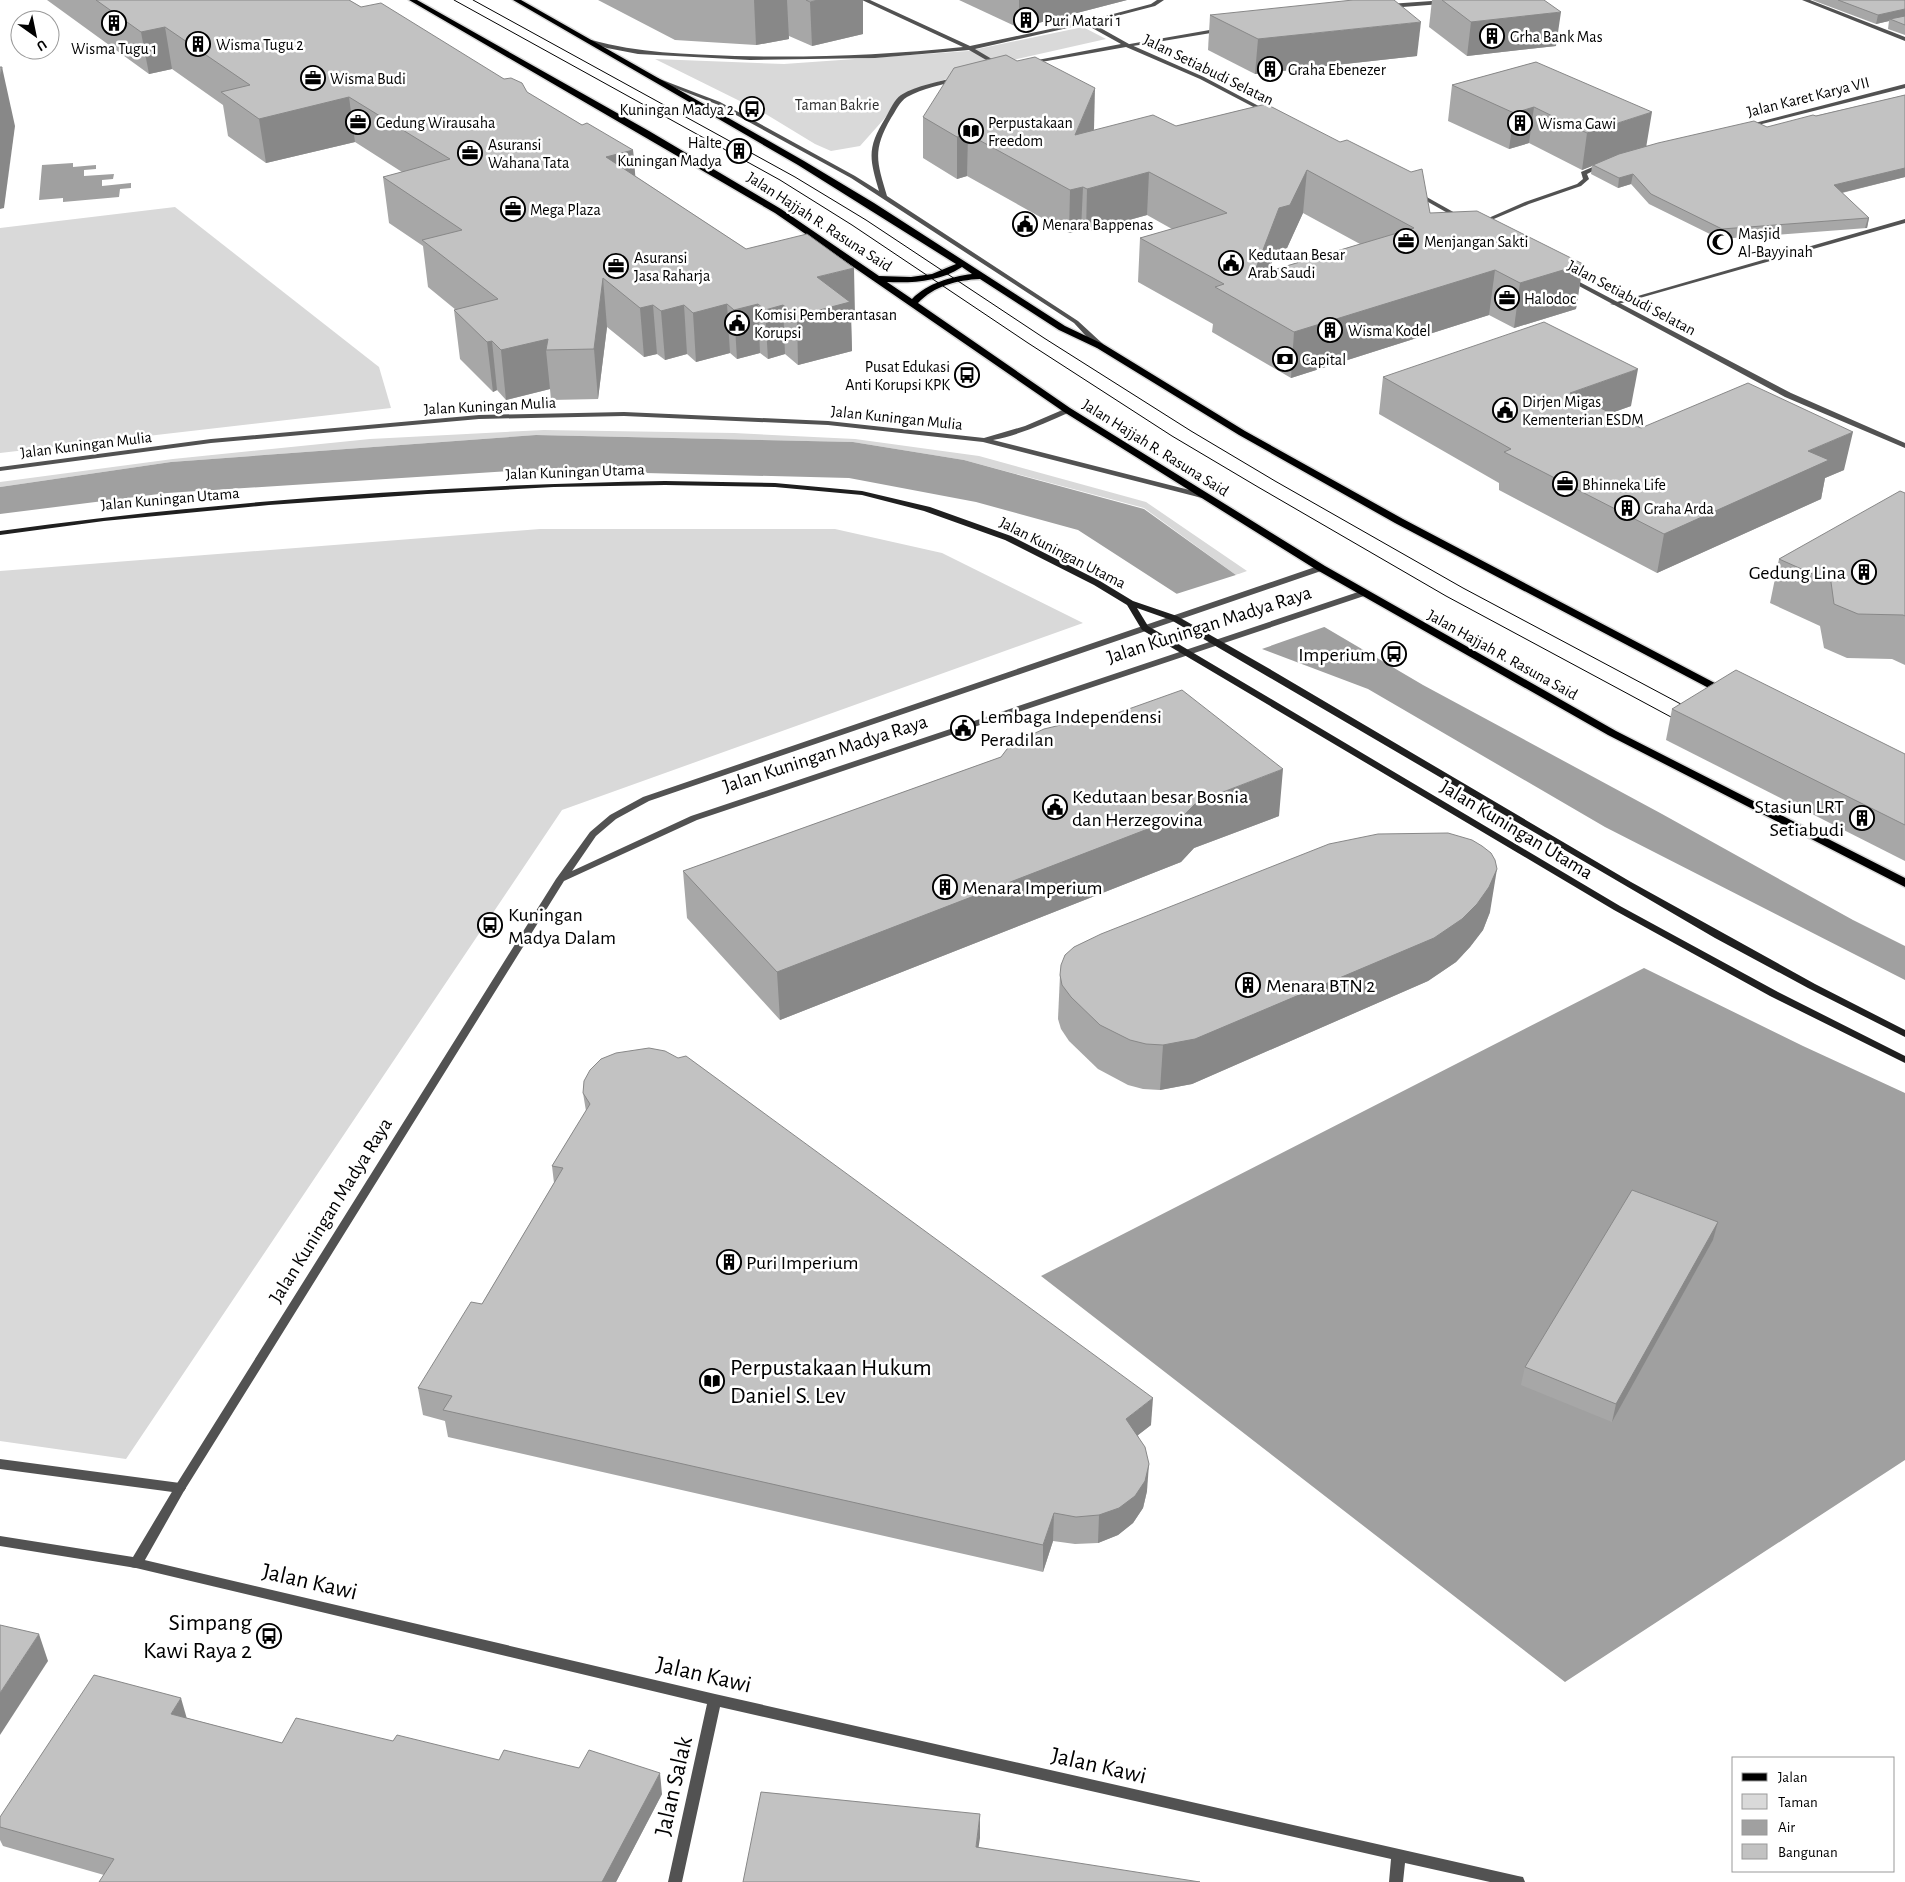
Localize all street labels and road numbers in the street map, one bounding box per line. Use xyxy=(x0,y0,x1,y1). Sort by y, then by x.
street label: Jalan Setiabudi Selatan xyxy=(1141,31,1276,108)
street label: Jalan Karet Karya VII xyxy=(1745,74,1871,121)
street label: Jalan Hajjah R. Rasuna Said xyxy=(744,169,895,275)
street label: Jalan Setiabudi Selatan xyxy=(1565,257,1698,338)
street label: Jalan Kuningan Mulia xyxy=(424,395,557,417)
street label: Jalan Hajjah R. Rasuna Said xyxy=(1079,396,1231,500)
street label: Jalan Kuningan Mulia xyxy=(830,403,964,433)
street label: Jalan Kuningan Mulia xyxy=(19,429,153,461)
street label: Jalan Kuningan Utama xyxy=(505,462,645,482)
street label: Jalan Kuningan Utama xyxy=(100,485,240,513)
street label: Jalan Kuningan Utama xyxy=(997,514,1128,592)
street label: Jalan Kuningan Madya Raya xyxy=(1104,582,1314,668)
street label: Jalan Hajjah R. Rasuna Said xyxy=(1424,607,1580,704)
street label: Jalan Kuningan Madya Raya xyxy=(720,711,930,797)
street label: Jalan Kuningan Utama xyxy=(1437,776,1596,883)
street label: Jalan Kuningan Madya Raya xyxy=(266,1115,396,1307)
street label: Jalan Kawi xyxy=(260,1559,360,1605)
street label: Jalan Kawi xyxy=(654,1652,754,1698)
street label: Jalan Salak xyxy=(651,1734,697,1838)
street label: Jalan Kawi xyxy=(1049,1743,1149,1789)

